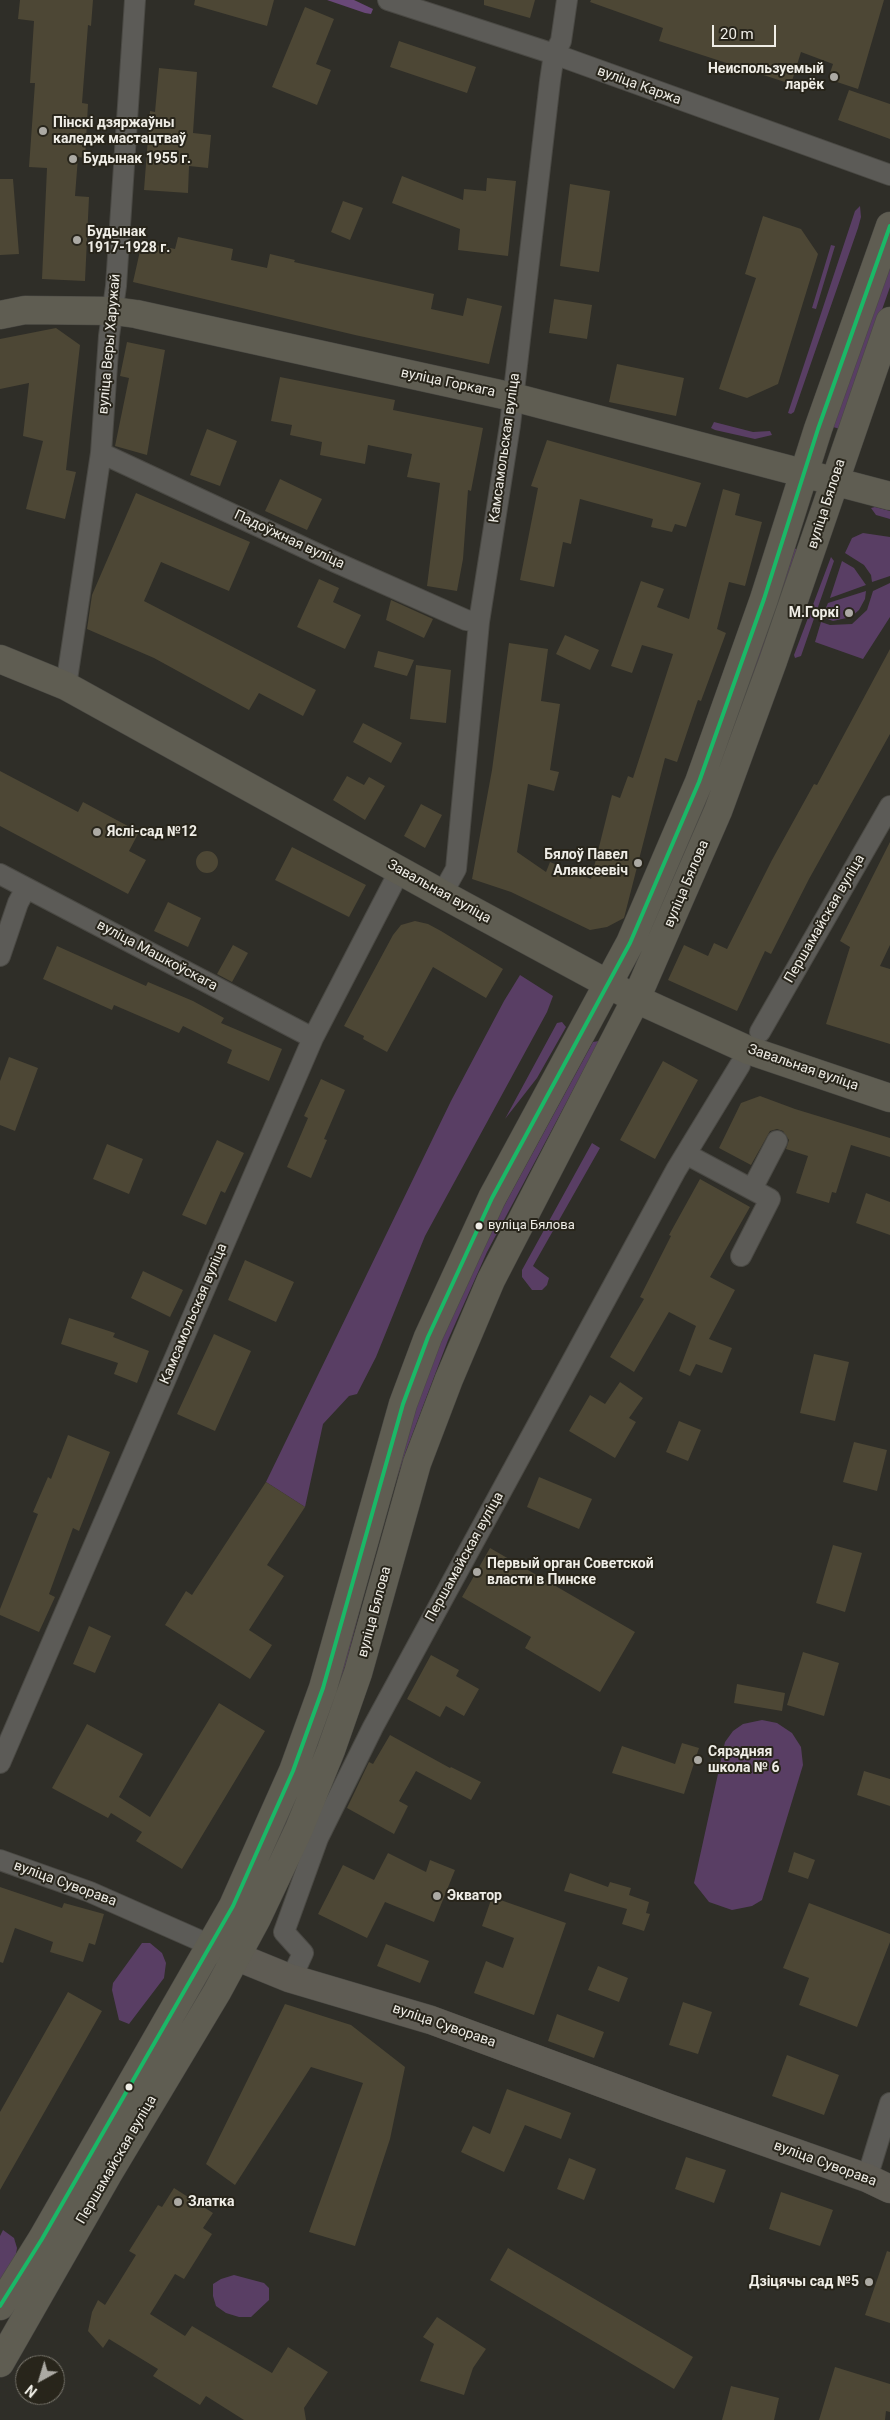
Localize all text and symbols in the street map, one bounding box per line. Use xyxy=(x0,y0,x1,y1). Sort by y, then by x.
scale bar xyxy=(715,15,779,47)
text: 20 m xyxy=(720,25,754,43)
place label: Неиспользуемый ларёк xyxy=(708,61,824,94)
street label: вуліца Каржа xyxy=(595,63,683,109)
marker: Неиспользуемый ларёк xyxy=(828,71,840,83)
place label: Пінскі дзяржаўны каледж мастацтваў xyxy=(53,115,186,148)
marker: Пінскі дзяржаўны каледж мастацтваў xyxy=(37,125,49,137)
place label: Будынак 1955 г. xyxy=(83,151,191,167)
marker: Будынак 1955 г. xyxy=(67,153,79,165)
place label: Будынак 1917-1928 г. xyxy=(87,224,170,256)
marker: Будынак 1917-1928 г. xyxy=(71,234,83,246)
street label: вуліца Веры Харужай xyxy=(95,273,125,415)
street label: вуліца Горкага xyxy=(399,365,497,401)
street label: Камсамольская вуліца xyxy=(486,372,524,524)
street label: вуліца Бялова xyxy=(805,457,849,551)
street label: Падоўжная вуліца xyxy=(231,507,347,573)
place label: М.Горкі xyxy=(789,605,839,621)
marker: М.Горкі xyxy=(843,607,855,619)
place label: Яслі-сад №12 xyxy=(107,824,197,840)
marker: Яслі-сад №12 xyxy=(91,826,103,838)
street label: вуліца Бялова xyxy=(661,838,713,930)
place label: Бялоў Павел Аляксеевіч xyxy=(544,847,628,880)
street label: Першамайская вуліца xyxy=(781,852,869,986)
street label: Завальная вуліца xyxy=(384,857,494,927)
marker: Бялоў Павел Аляксеевіч xyxy=(632,857,644,869)
street label: вуліца Машкоўскага xyxy=(94,917,220,995)
street label: Завальная вуліца xyxy=(746,1041,860,1095)
place label: вуліца Бялова xyxy=(488,1218,575,1234)
marker: вуліца Бялова xyxy=(474,1221,484,1231)
street label: Камсамольская вуліца xyxy=(157,1241,231,1387)
street label: Першамайская вуліца xyxy=(422,1489,508,1625)
place label: Первый орган Советской власти в Пинске xyxy=(487,1556,654,1588)
street label: вуліца Бялова xyxy=(355,1565,395,1659)
marker: Первый орган Советской власти в Пинске xyxy=(471,1566,483,1578)
place label: Сярэдняя школа № 6 xyxy=(708,1744,780,1776)
marker: Сярэдняя школа № 6 xyxy=(692,1754,704,1766)
street label: вуліца Суворава xyxy=(11,1858,119,1910)
place label: Экватор xyxy=(447,1888,502,1904)
marker: Экватор xyxy=(431,1890,443,1902)
street label: вуліца Суворава xyxy=(390,2000,498,2052)
unlabelled marker xyxy=(124,2082,134,2092)
street label: Першамайская вуліца xyxy=(73,2093,161,2227)
street label: вуліца Суворава xyxy=(771,2138,879,2190)
place label: Златка xyxy=(188,2194,234,2210)
marker: Златка xyxy=(172,2196,184,2208)
place label: Дзіцячы сад №5 xyxy=(749,2274,859,2290)
marker: Дзіцячы сад №5 xyxy=(863,2276,875,2288)
north arrow xyxy=(15,2355,65,2405)
text: N xyxy=(22,2382,40,2400)

